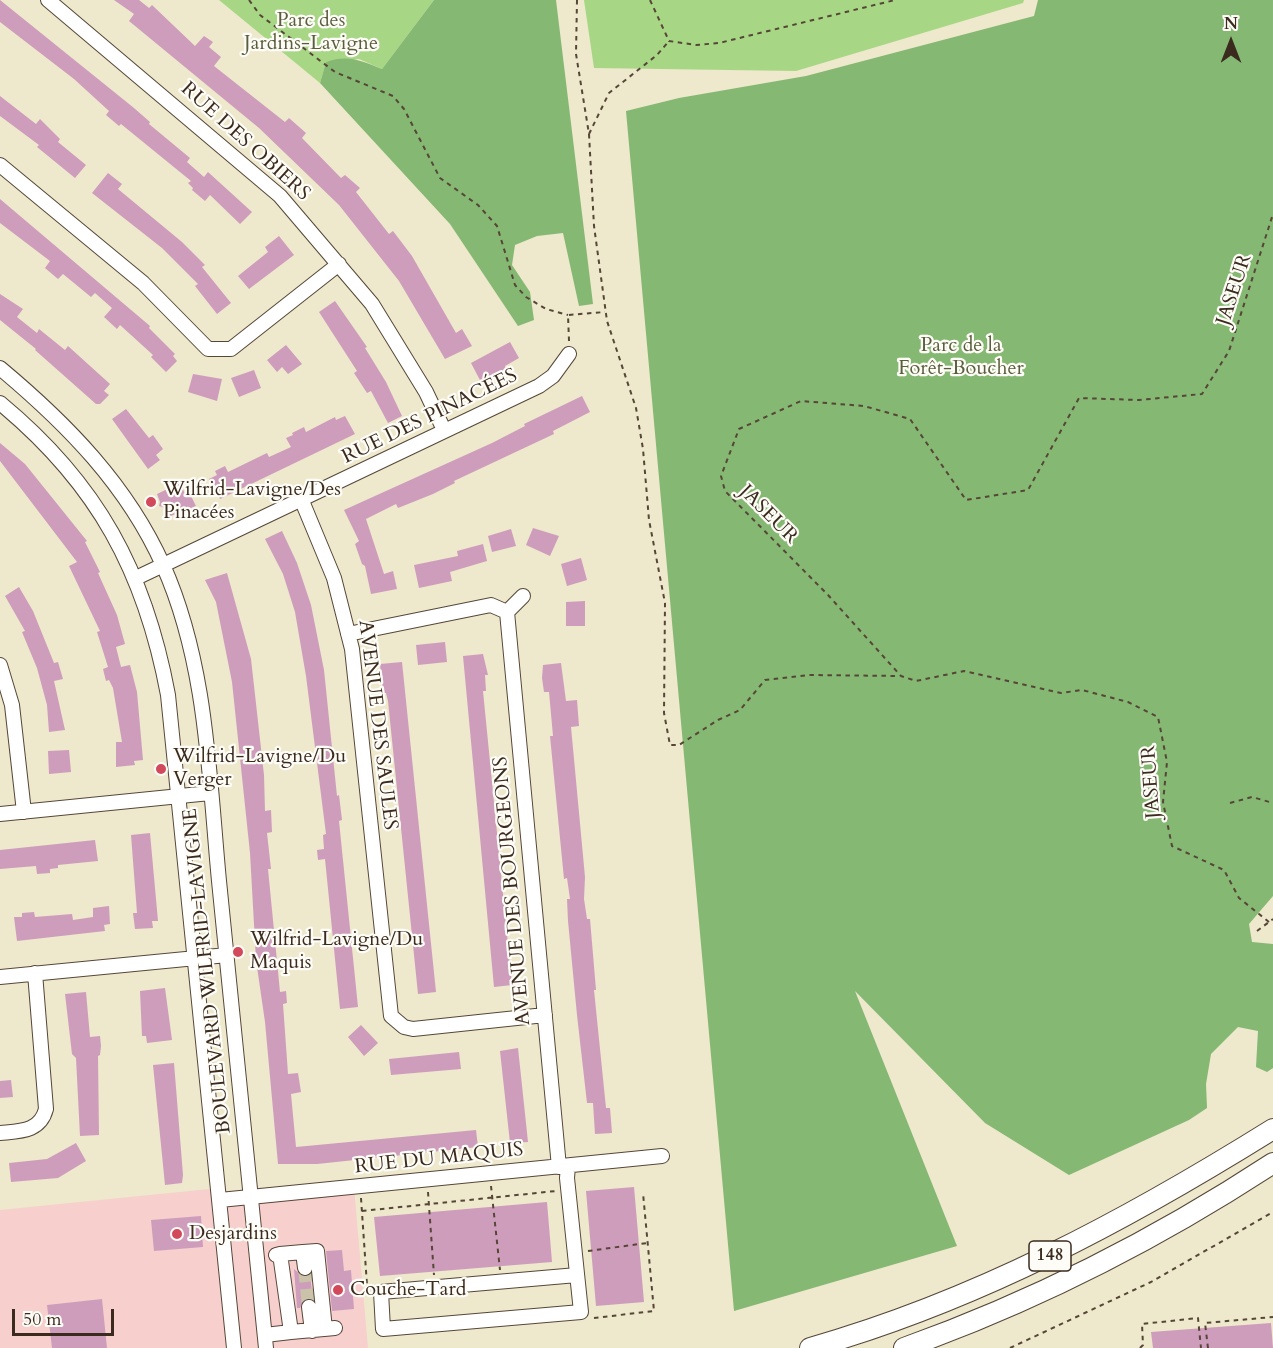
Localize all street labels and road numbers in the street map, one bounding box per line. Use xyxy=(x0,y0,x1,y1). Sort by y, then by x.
street label: RUE DES OBIERS xyxy=(175,78,315,206)
street label: JASEUR xyxy=(1212,251,1258,329)
street label: RUE DES PINACÉES xyxy=(339,364,521,470)
street label: JASEUR xyxy=(734,481,802,549)
street label: AVENUE DES SAULES xyxy=(352,619,402,831)
street label: JASEUR xyxy=(1137,744,1167,820)
street label: AVENUE DES BOURGEONS xyxy=(489,755,537,1027)
street label: BOULEVARD WILFRID-LAVIGNE xyxy=(179,807,237,1135)
street label: RUE DU MAQUIS xyxy=(354,1138,524,1180)
road number: 148 xyxy=(1029,1241,1071,1271)

